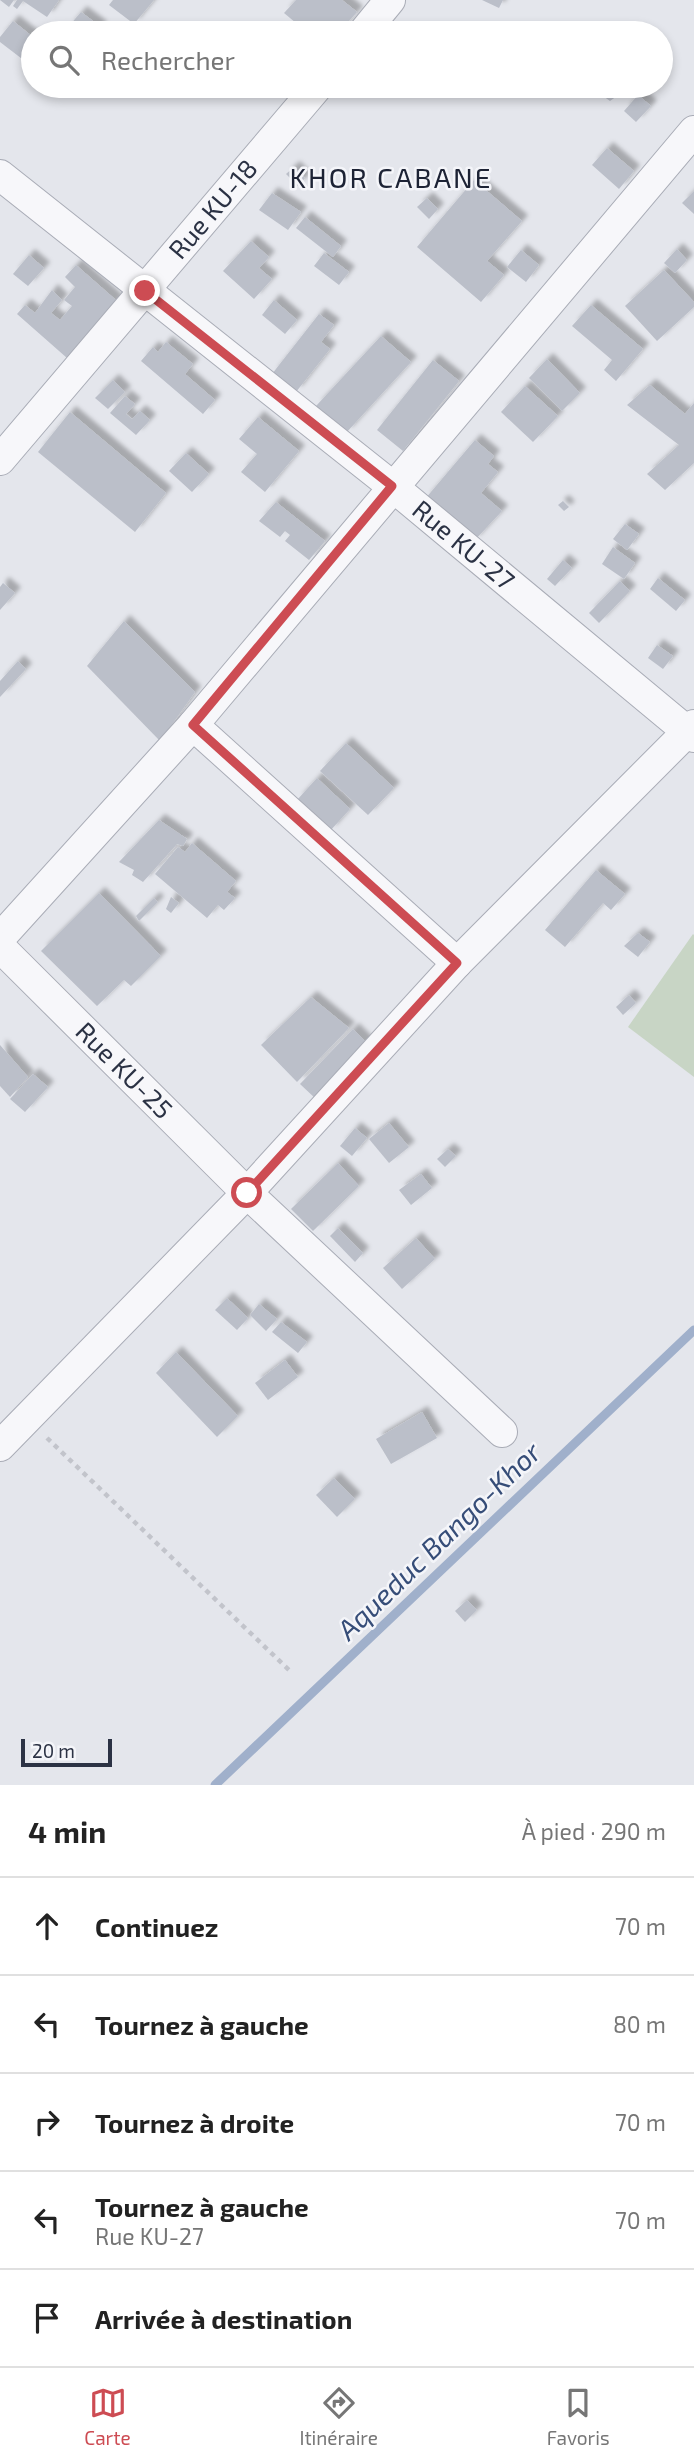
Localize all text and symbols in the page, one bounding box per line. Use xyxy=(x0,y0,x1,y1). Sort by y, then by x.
search box xyxy=(21,21,673,98)
icon: search xyxy=(45,41,83,79)
text: Rechercher xyxy=(101,44,235,75)
street label: Rue KU-18 xyxy=(161,152,263,264)
district label: KHOR CABANE xyxy=(289,160,493,194)
route end xyxy=(129,275,160,306)
street label: Rue KU-27 xyxy=(407,493,521,595)
street label: Rue KU-25 xyxy=(70,1015,180,1124)
route start xyxy=(231,1177,262,1208)
water label: Aqueduc Bango-Khor xyxy=(329,1434,548,1647)
scale bar xyxy=(21,1736,112,1768)
text: 20 m xyxy=(32,1739,75,1762)
text: 4 min xyxy=(28,1813,106,1849)
text: À pied · 290 m xyxy=(522,1817,666,1845)
icon: ahead xyxy=(28,1907,66,1945)
text: Continuez xyxy=(95,1911,218,1942)
text: 70 m xyxy=(615,1912,666,1940)
icon: left xyxy=(28,2005,66,2043)
text: Tournez à gauche xyxy=(95,2009,309,2040)
text: 80 m xyxy=(613,2010,666,2038)
icon: right xyxy=(28,2103,66,2141)
text: Tournez à droite xyxy=(95,2107,294,2138)
text: 70 m xyxy=(615,2108,666,2136)
text: Tournez à gauche xyxy=(95,2191,309,2222)
icon: left xyxy=(28,2201,66,2239)
text: 70 m xyxy=(615,2206,666,2234)
text: Rue KU-27 xyxy=(95,2222,204,2250)
icon: arrive xyxy=(28,2299,66,2337)
text: Arrivée à destination xyxy=(95,2303,352,2334)
tab: Carte xyxy=(84,2384,131,2449)
tab: Itinéraire xyxy=(299,2384,378,2449)
tab: Favoris xyxy=(547,2384,610,2449)

